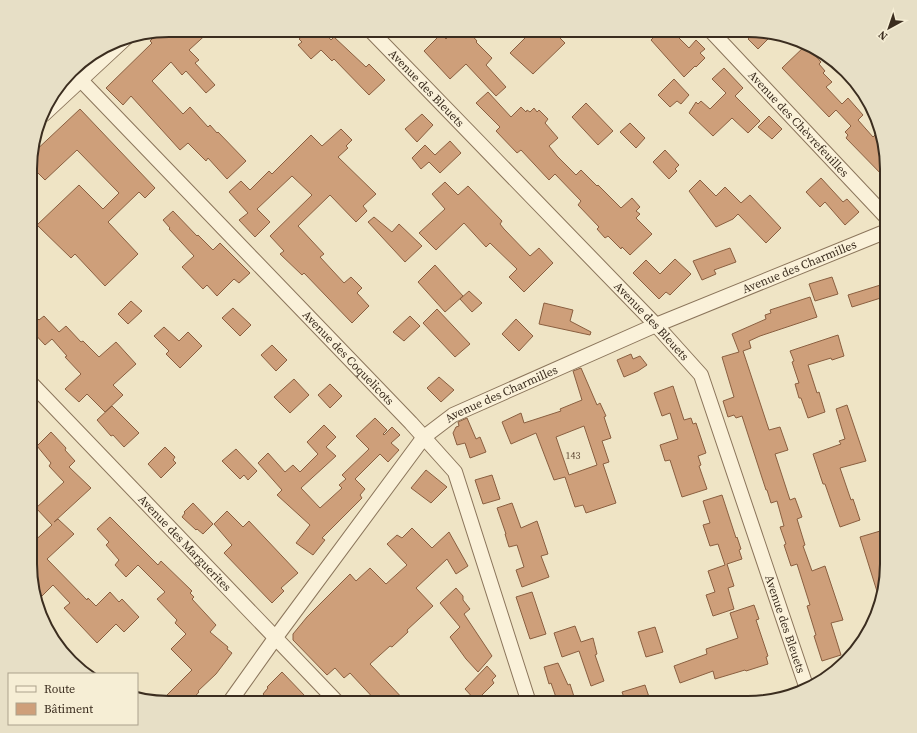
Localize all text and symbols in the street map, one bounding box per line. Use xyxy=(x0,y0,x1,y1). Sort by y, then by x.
north arrow xyxy=(869,8,909,48)
text: N xyxy=(875,27,891,44)
street label: Avenue des Bleuets xyxy=(385,46,468,131)
street label: Avenue des Chèvrefeuilles xyxy=(745,67,852,180)
street label: Avenue des Charmilles xyxy=(740,236,859,297)
street label: Avenue des Bleuets xyxy=(611,278,692,364)
street label: Avenue des Coquelicots xyxy=(299,307,397,408)
street label: Avenue des Charmilles xyxy=(442,362,560,426)
house number: 143 xyxy=(566,449,581,462)
street label: Avenue des Marguerites xyxy=(135,491,235,595)
street label: Avenue des Bleuets xyxy=(761,573,809,675)
legend xyxy=(8,673,138,725)
text: Route xyxy=(44,681,75,697)
text: Bâtiment xyxy=(44,701,93,717)

